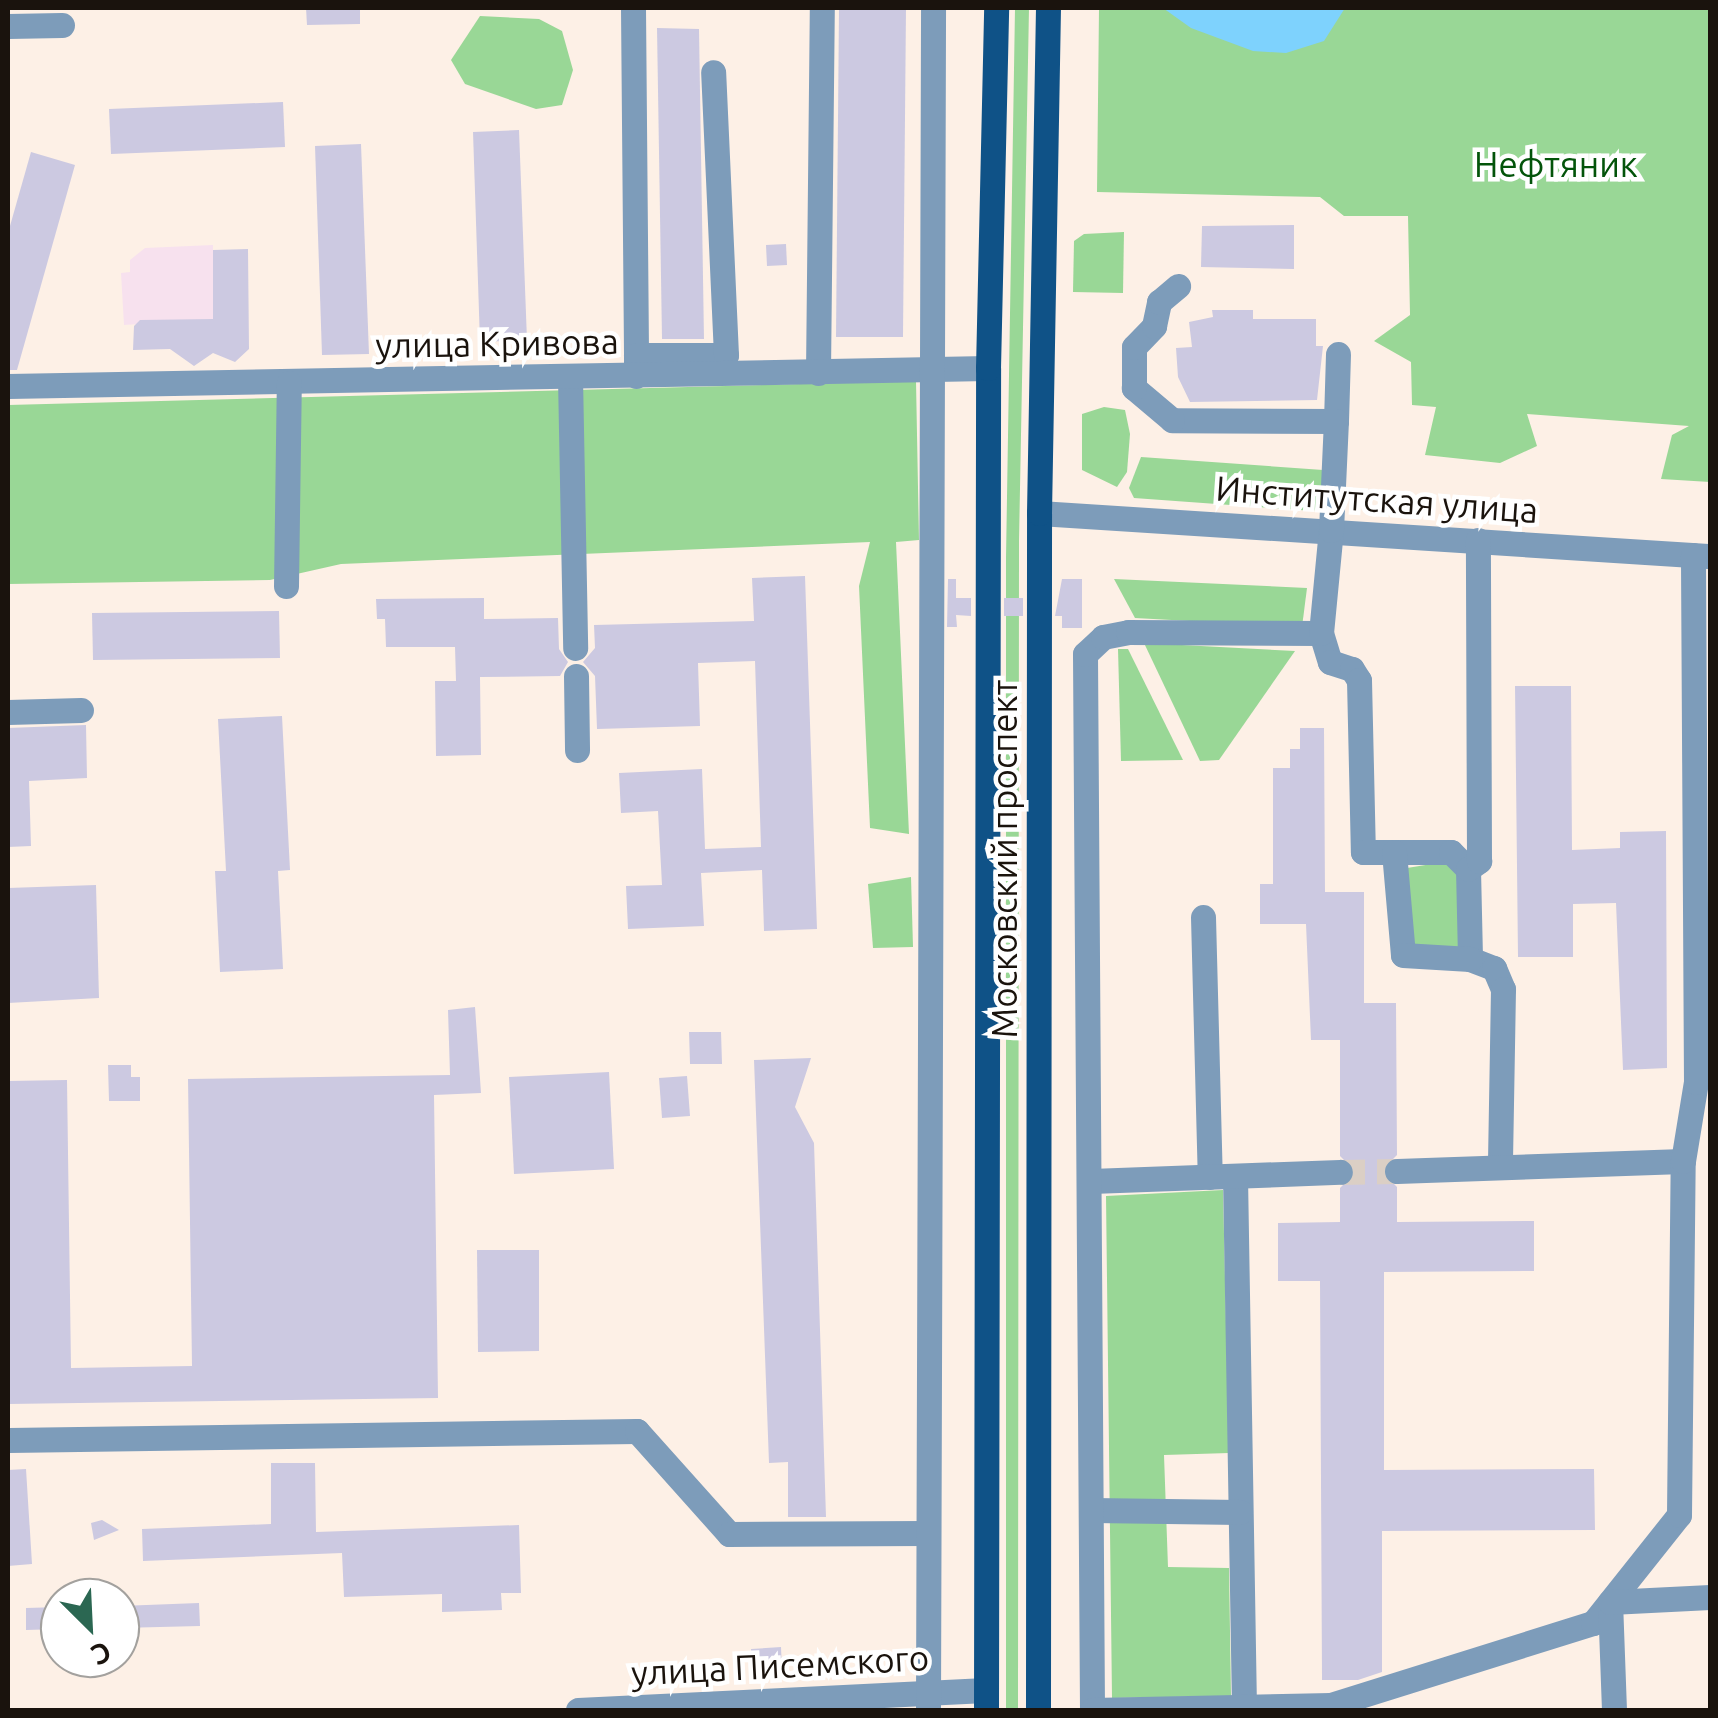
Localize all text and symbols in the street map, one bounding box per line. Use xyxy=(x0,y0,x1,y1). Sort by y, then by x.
park label: Нефтяник xyxy=(1474,143,1638,185)
street label: улица Кривова xyxy=(375,320,619,366)
street label: Институтская улица xyxy=(1215,467,1539,531)
street label: Московский проспект xyxy=(983,680,1025,1038)
north arrow xyxy=(40,1578,140,1678)
text: С xyxy=(87,1636,116,1672)
street label: улица Писемского xyxy=(630,1636,930,1694)

